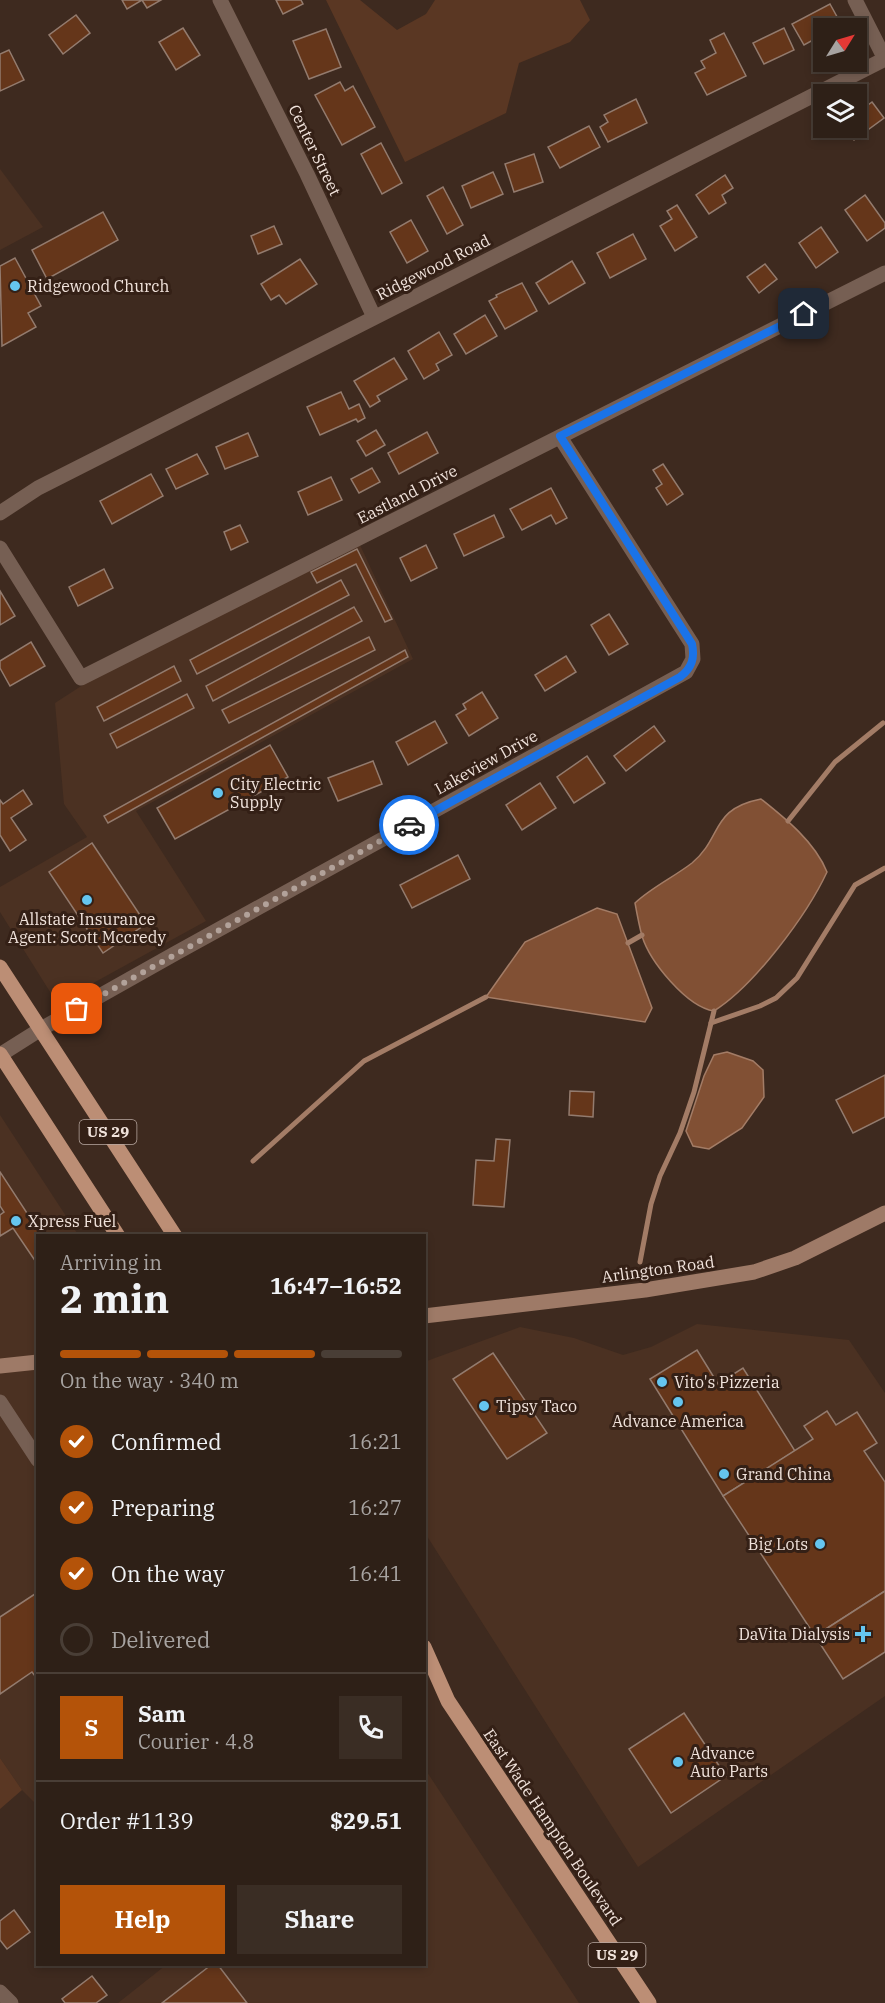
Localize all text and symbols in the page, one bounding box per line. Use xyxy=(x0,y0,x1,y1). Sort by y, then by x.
north arrow xyxy=(813,18,867,72)
map controls xyxy=(813,18,867,138)
button: layers xyxy=(813,84,867,138)
street label: Center Street xyxy=(284,101,346,199)
street label: Ridgewood Road xyxy=(373,230,493,304)
place label: Ridgewood Church xyxy=(27,276,169,296)
marker: Ridgewood Church xyxy=(8,279,22,293)
pin xyxy=(778,288,829,339)
icon: home xyxy=(787,297,820,330)
street label: Eastland Drive xyxy=(353,460,461,528)
street label: Lakeview Drive xyxy=(431,725,541,799)
place label: City Electric Supply xyxy=(230,774,321,812)
marker: City Electric Supply xyxy=(211,786,225,800)
courier xyxy=(379,795,439,855)
icon: car xyxy=(393,809,426,842)
marker: Allstate Insurance Agent: Scott Mccredy xyxy=(80,893,94,907)
place label: Allstate Insurance Agent: Scott Mccredy xyxy=(8,909,167,947)
pin xyxy=(51,983,102,1034)
icon: bag xyxy=(60,992,93,1025)
road number: US 29 xyxy=(80,1120,136,1144)
place label: Xpress Fuel xyxy=(28,1211,117,1231)
marker: Xpress Fuel xyxy=(9,1214,23,1228)
text: Arriving in xyxy=(60,1249,162,1276)
street label: Arlington Road xyxy=(600,1251,716,1287)
text: 16:47–16:52 xyxy=(270,1271,402,1300)
text: 2 min xyxy=(60,1273,169,1324)
text: On the way · 340 m xyxy=(60,1367,239,1394)
place label: Vito's Pizzeria xyxy=(674,1372,780,1392)
marker: Vito's Pizzeria xyxy=(655,1375,669,1389)
marker: Advance America xyxy=(671,1395,685,1409)
place label: Tipsy Taco xyxy=(496,1396,577,1416)
marker: Tipsy Taco xyxy=(477,1399,491,1413)
place label: Advance America xyxy=(612,1411,744,1431)
icon: check xyxy=(60,1425,93,1458)
text: Confirmed xyxy=(111,1427,222,1456)
text: 16:21 xyxy=(348,1428,402,1455)
place label: Grand China xyxy=(736,1464,832,1484)
marker: Grand China xyxy=(717,1467,731,1481)
icon: check xyxy=(60,1491,93,1524)
text: Preparing xyxy=(111,1493,215,1522)
text: 16:27 xyxy=(348,1494,402,1521)
place label: Big Lots xyxy=(748,1534,808,1554)
marker: Big Lots xyxy=(813,1537,827,1551)
icon: check xyxy=(60,1557,93,1590)
text: On the way xyxy=(111,1559,225,1588)
text: 16:41 xyxy=(348,1560,402,1587)
place label: DaVita Dialysis xyxy=(739,1624,850,1644)
text: Delivered xyxy=(111,1625,210,1654)
marker: DaVita Dialysis xyxy=(854,1625,872,1643)
button: phone xyxy=(339,1696,402,1759)
text: Sam xyxy=(138,1699,186,1728)
text: S xyxy=(85,1713,98,1742)
street label: East Wade Hampton Boulevard xyxy=(479,1725,627,1929)
text: Courier · 4.8 xyxy=(138,1728,254,1755)
place label: Advance Auto Parts xyxy=(690,1743,768,1781)
marker: Advance Auto Parts xyxy=(671,1755,685,1769)
text: Order #1139 xyxy=(60,1806,194,1835)
text: $29.51 xyxy=(330,1806,402,1835)
button: Help xyxy=(60,1885,225,1954)
button: Share xyxy=(237,1885,402,1954)
road number: US 29 xyxy=(588,1943,646,1967)

